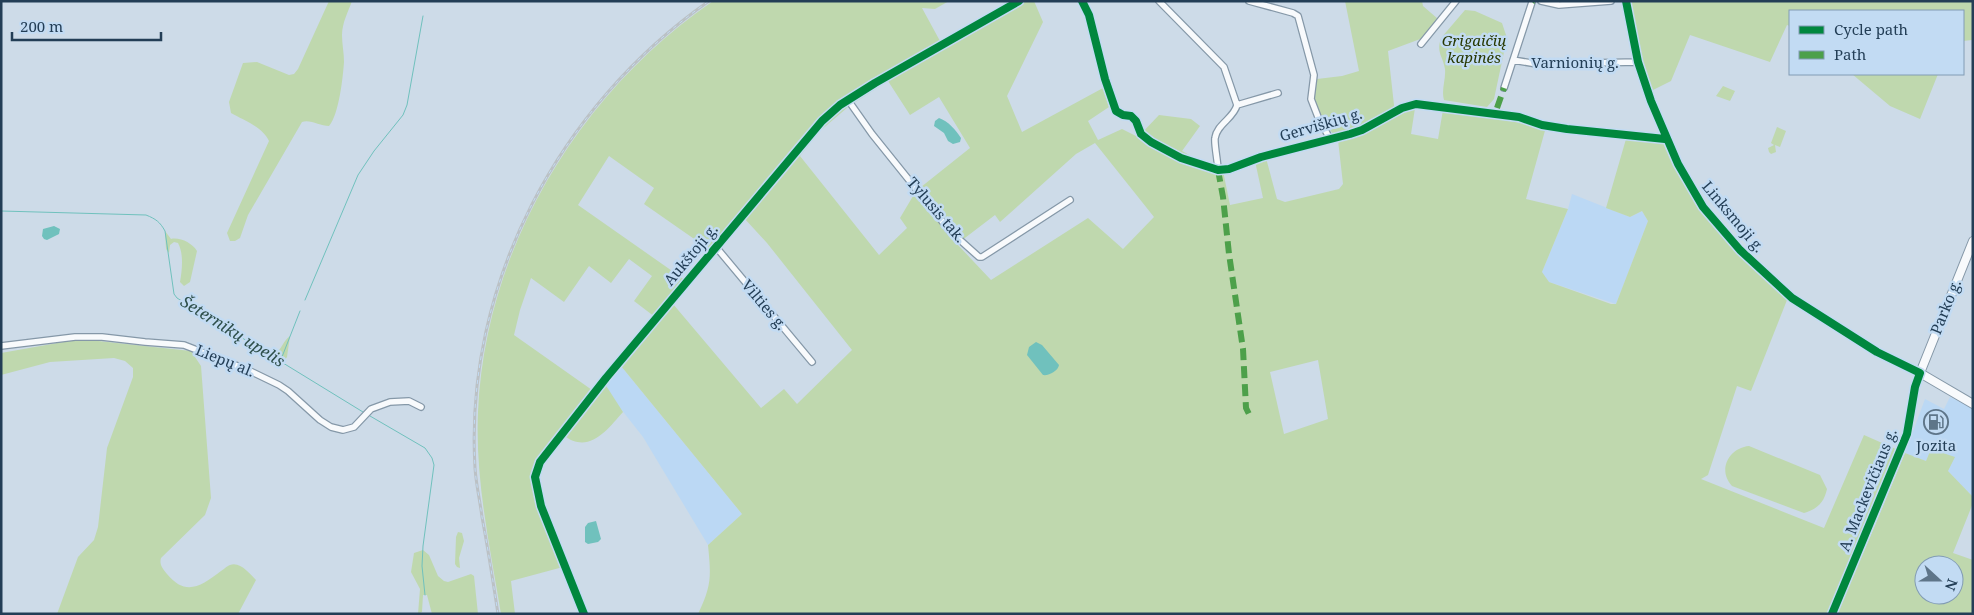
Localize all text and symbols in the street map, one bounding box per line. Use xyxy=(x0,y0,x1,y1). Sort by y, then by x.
scale bar xyxy=(12,10,161,42)
legend xyxy=(1789,10,1964,75)
text: 200 m xyxy=(20,16,63,36)
text: Cycle path xyxy=(1834,19,1909,39)
park label: Grigaičių kapinės xyxy=(1442,30,1506,67)
text: Path xyxy=(1834,44,1867,64)
street label: Varnionių g. xyxy=(1531,52,1619,72)
street label: Gerviškių g. xyxy=(1277,103,1364,145)
street label: Tylusis tak. xyxy=(903,172,971,246)
street label: Linksmoji g. xyxy=(1698,177,1769,256)
street label: Aukštoji g. xyxy=(659,219,722,289)
street label: Vilties g. xyxy=(738,275,792,334)
street label: Parko g. xyxy=(1925,276,1965,337)
water label: Šeternikų upelis xyxy=(177,290,289,372)
street label: Liepų al. xyxy=(193,339,258,381)
fuel station icon: Jozita xyxy=(1923,409,1949,435)
street label: A. Mackevičiaus g. xyxy=(1833,425,1901,554)
place label: Jozita xyxy=(1915,435,1956,455)
north arrow xyxy=(1914,555,1964,605)
text: N xyxy=(1941,576,1962,593)

